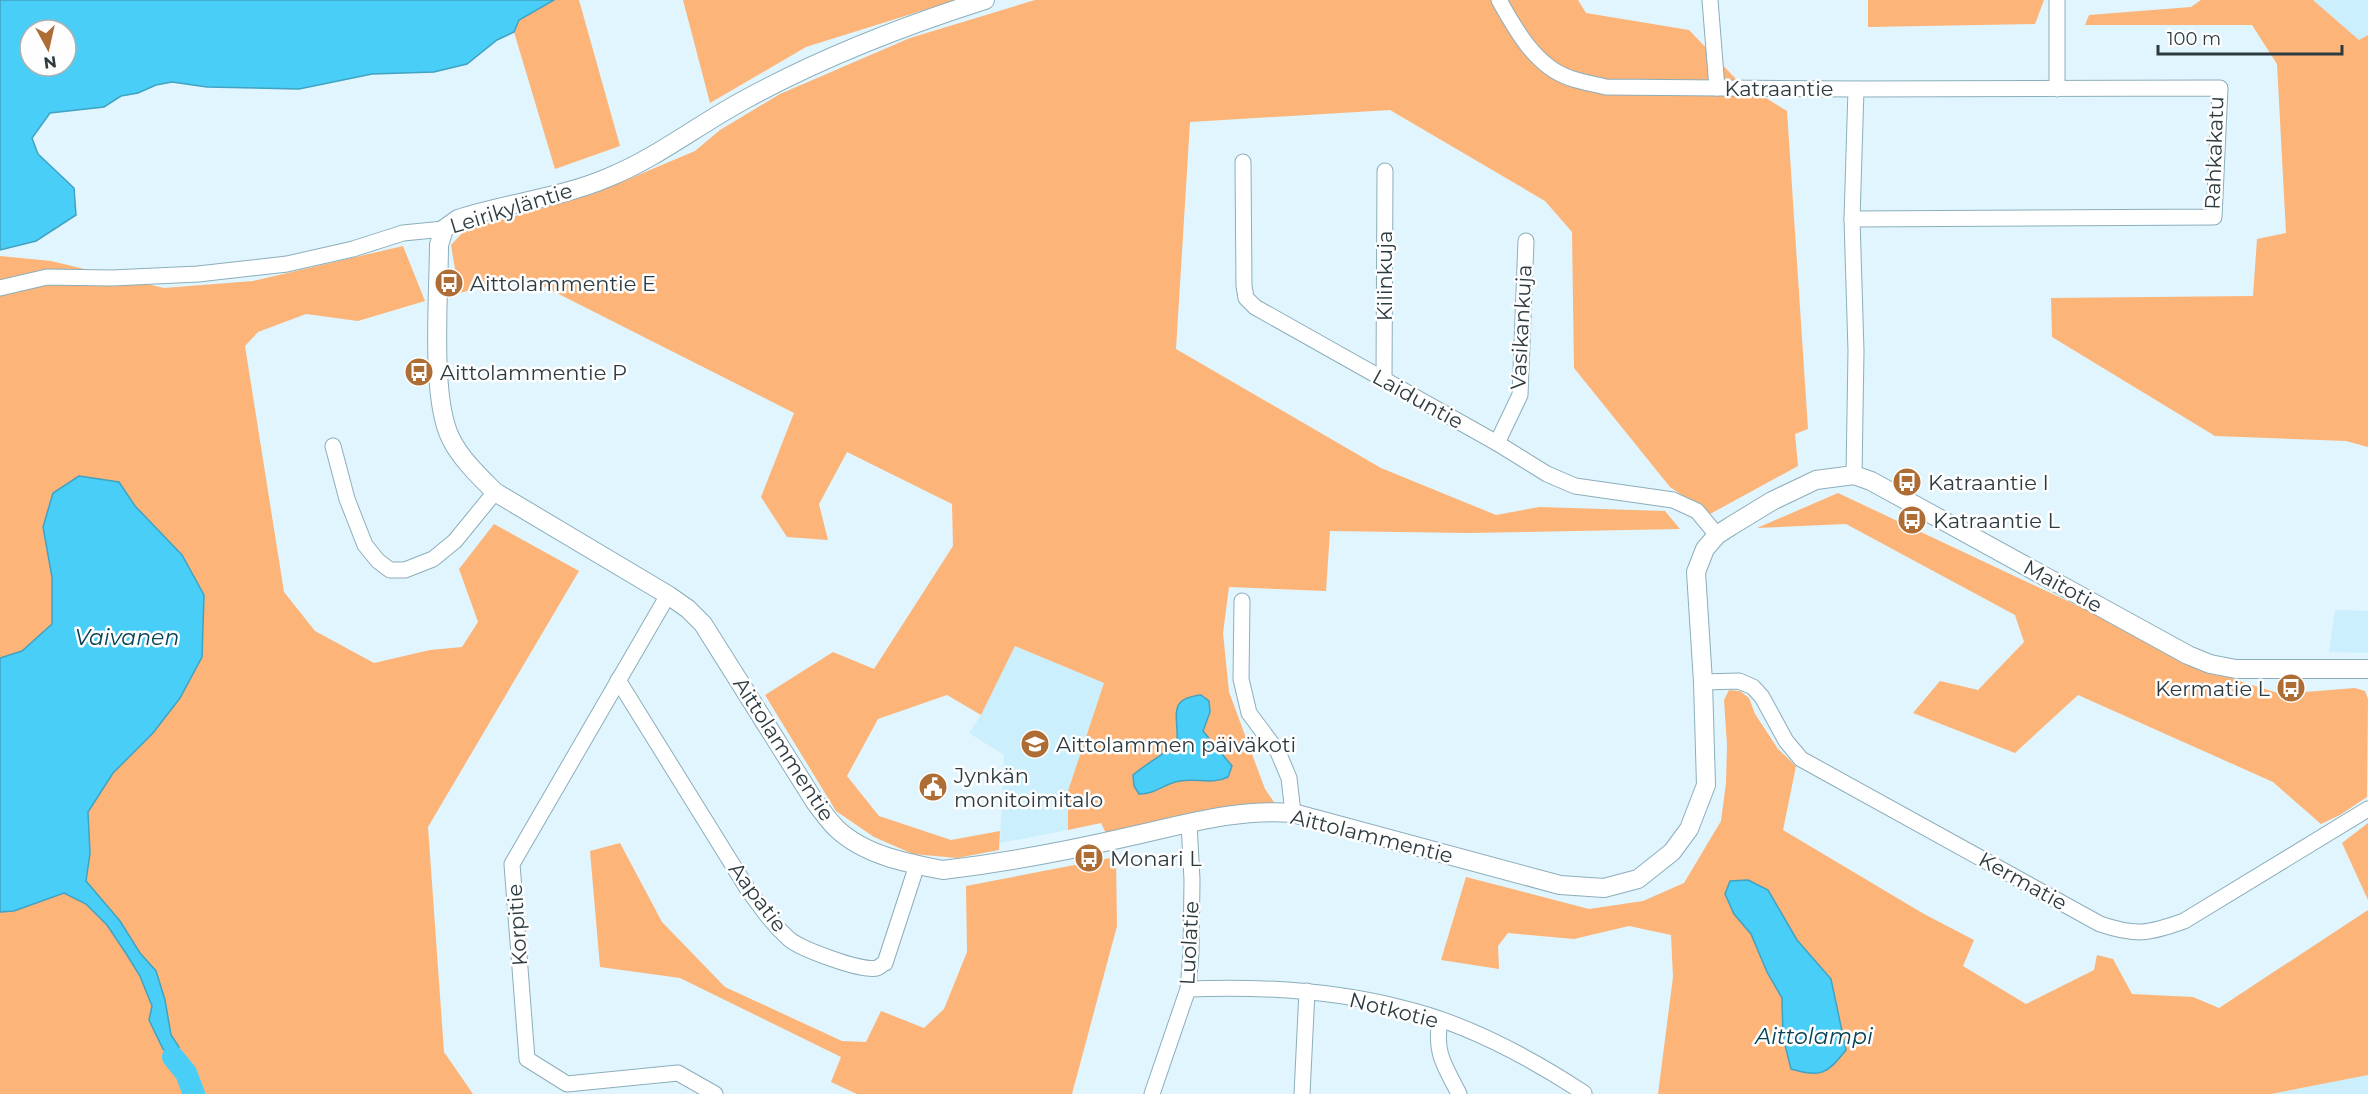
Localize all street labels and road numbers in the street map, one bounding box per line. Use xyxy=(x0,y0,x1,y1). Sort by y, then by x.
street label: Katraantie xyxy=(1725,76,1833,101)
street label: Rahkakatu xyxy=(2200,96,2228,210)
street label: Leirikyläntie xyxy=(447,177,575,239)
street label: Kilinkuja xyxy=(1372,231,1397,321)
street label: Vasikankuja xyxy=(1505,264,1537,390)
street label: Laiduntie xyxy=(1368,364,1468,434)
street label: Maitotie xyxy=(2019,554,2107,618)
street label: Aittolammentie xyxy=(728,672,840,826)
street label: Aittolammentie xyxy=(1288,804,1456,868)
street label: Kermatie xyxy=(1975,847,2071,915)
street label: Aapatie xyxy=(724,857,792,937)
street label: Korpitie xyxy=(502,883,532,967)
street label: Luolatie xyxy=(1174,900,1204,986)
street label: Notkotie xyxy=(1347,987,1441,1033)

